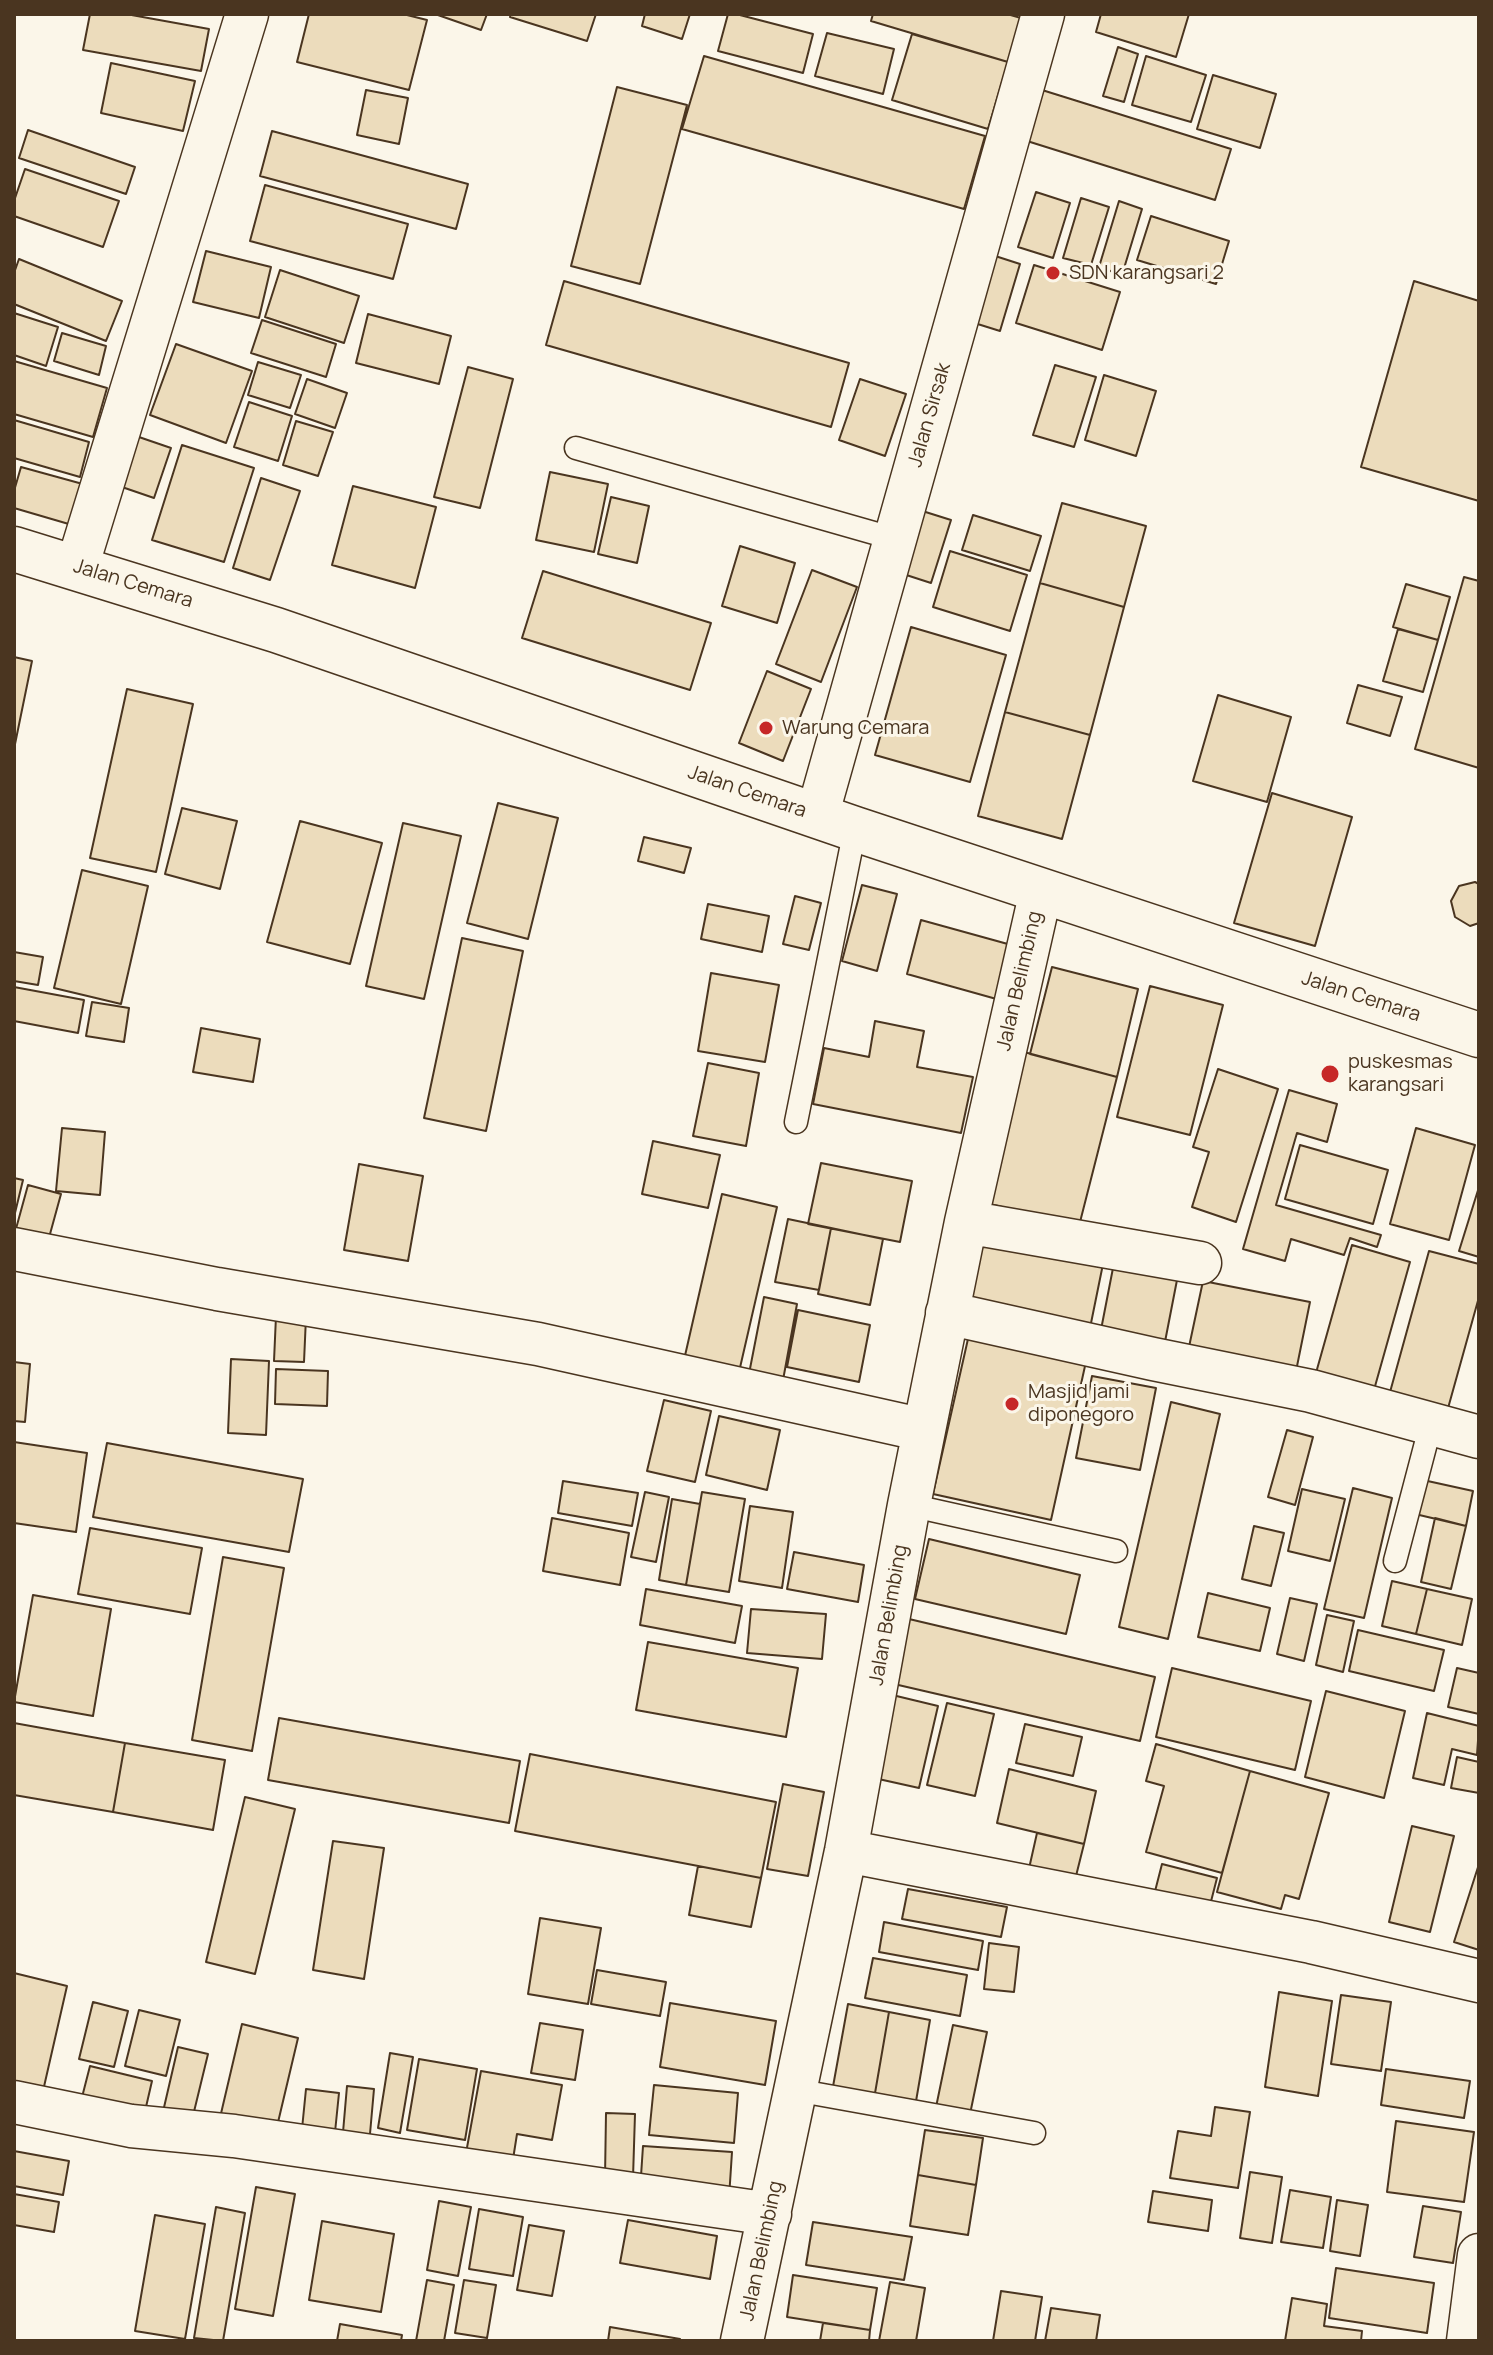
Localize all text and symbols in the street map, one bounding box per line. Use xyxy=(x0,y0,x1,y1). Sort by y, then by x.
place label: SDN karangsari 2 xyxy=(1069,261,1224,285)
marker: SDN karangsari 2 xyxy=(1044,264,1062,282)
street label: Jalan Sirsak xyxy=(904,360,956,470)
street label: Jalan Cemara xyxy=(70,554,196,614)
place label: Warung Cemara xyxy=(782,716,929,740)
marker: Warung Cemara xyxy=(757,719,775,737)
street label: Jalan Cemara xyxy=(685,761,809,823)
street label: Jalan Belimbing xyxy=(992,909,1048,1053)
street label: Jalan Cemara xyxy=(1298,966,1424,1028)
place label: puskesmas karangsari xyxy=(1348,1050,1453,1097)
marker: puskesmas karangsari xyxy=(1319,1063,1341,1085)
place label: Masjid jami diponegoro xyxy=(1028,1380,1134,1427)
marker: Masjid jami diponegoro xyxy=(1003,1395,1021,1413)
street label: Jalan Belimbing xyxy=(865,1543,913,1687)
street label: Jalan Belimbing xyxy=(735,2179,789,2323)

